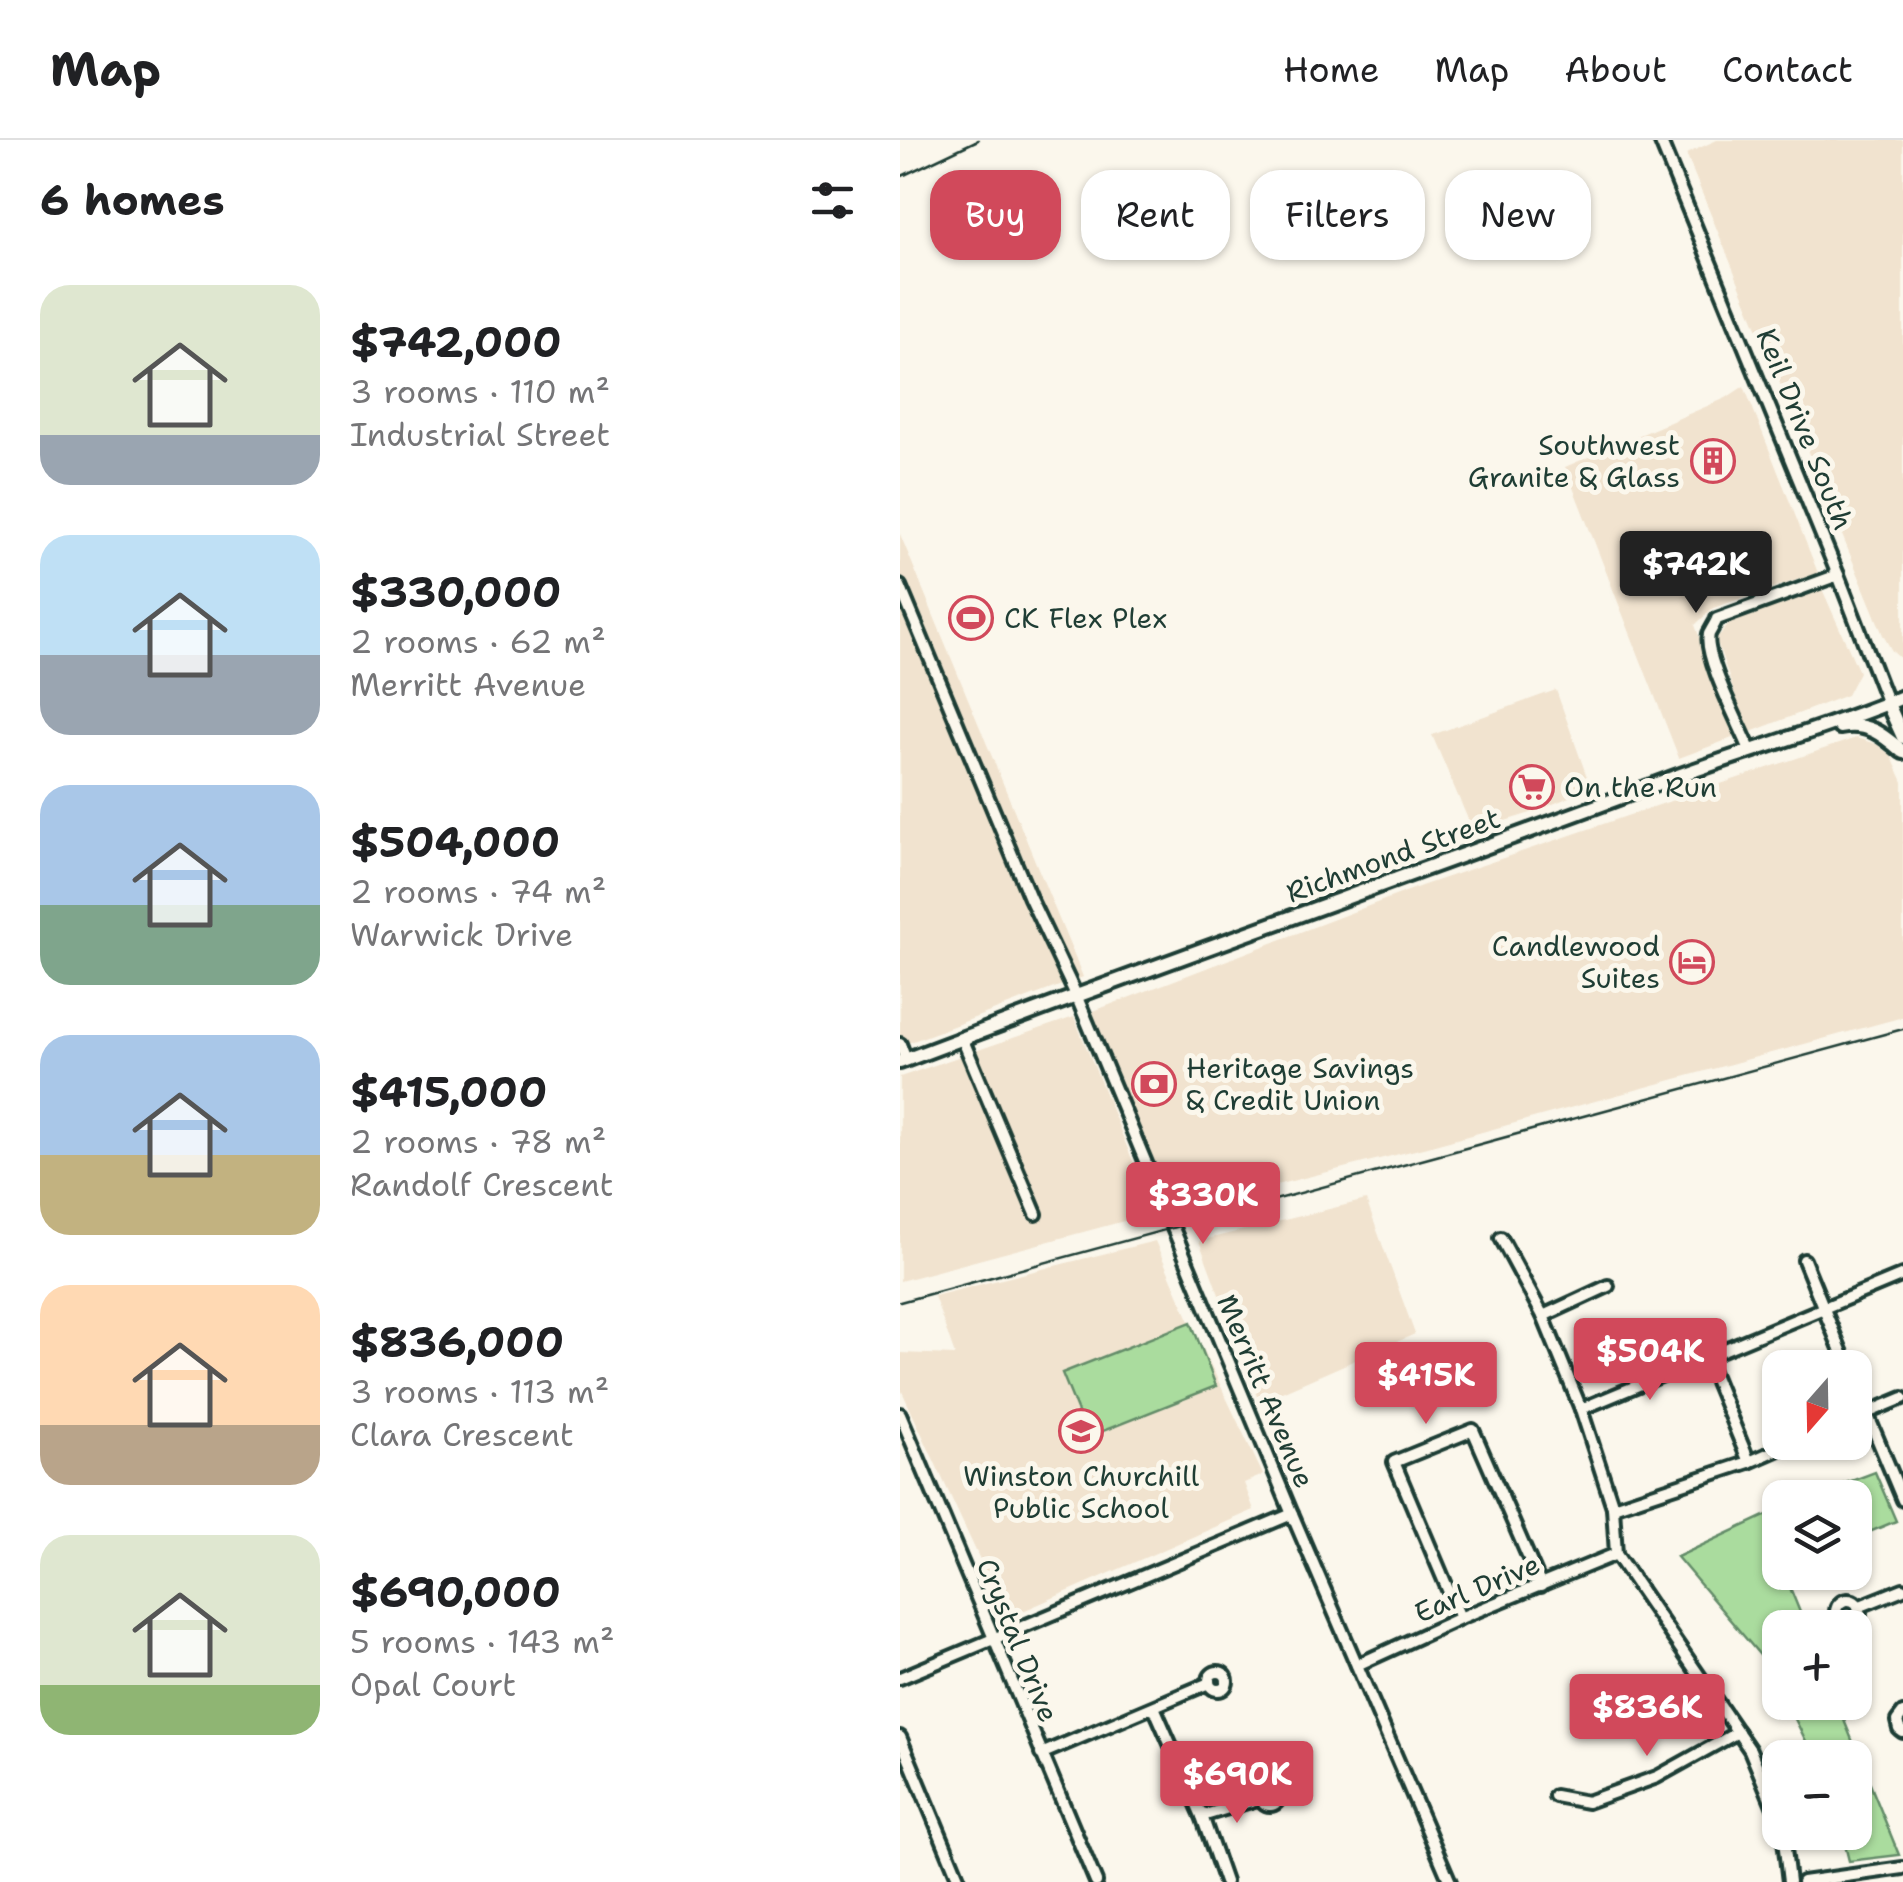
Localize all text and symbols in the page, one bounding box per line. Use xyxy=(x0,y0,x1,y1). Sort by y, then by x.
text: Map xyxy=(50,37,161,101)
text: Home xyxy=(1283,46,1379,93)
text: Map xyxy=(1434,46,1509,93)
text: About xyxy=(1564,46,1667,93)
text: Contact xyxy=(1722,46,1853,93)
chip: Buy xyxy=(930,170,1061,260)
chip: Rent xyxy=(1081,170,1230,260)
chip: Filters xyxy=(1250,170,1425,260)
chip: New xyxy=(1445,170,1591,260)
text: 6 homes xyxy=(40,172,225,228)
icon: filters xyxy=(805,173,860,228)
text: $742,000 xyxy=(350,314,562,370)
street label: Keil Drive South xyxy=(1747,323,1863,535)
icon: home xyxy=(120,325,240,445)
text: 3 rooms · 110 m² xyxy=(350,370,610,413)
text: Industrial Street xyxy=(350,413,610,456)
place label: Southwest Granite & Glass xyxy=(1468,426,1680,496)
building icon: Southwest Granite & Glass xyxy=(1690,438,1736,484)
pin: $742K xyxy=(1626,531,1766,616)
text: $742K xyxy=(1642,542,1750,585)
text: $330,000 xyxy=(350,564,561,620)
icon: home xyxy=(120,575,240,695)
sports icon: CK Flex Plex xyxy=(948,595,994,641)
place label: CK Flex Plex xyxy=(1004,599,1167,637)
text: 2 rooms · 62 m² xyxy=(350,620,606,663)
text: Merritt Avenue xyxy=(350,663,586,706)
supermarket icon: On the Run xyxy=(1509,764,1555,810)
place label: On the Run xyxy=(1564,768,1717,806)
street label: Richmond Street xyxy=(1281,799,1505,911)
text: $504,000 xyxy=(350,814,560,870)
icon: home xyxy=(120,825,240,945)
text: 2 rooms · 74 m² xyxy=(350,870,606,913)
text: Warwick Drive xyxy=(350,913,573,956)
place label: Candlewood Suites xyxy=(1492,927,1660,997)
hotel icon: Candlewood Suites xyxy=(1669,939,1715,985)
place label: Heritage Savings & Credit Union xyxy=(1186,1049,1414,1119)
bank icon: Heritage Savings & Credit Union xyxy=(1131,1061,1177,1107)
text: $415,000 xyxy=(350,1064,547,1120)
icon: home xyxy=(120,1075,240,1195)
text: 2 rooms · 78 m² xyxy=(350,1120,606,1163)
pin: $330K xyxy=(1133,1162,1273,1247)
text: Randolf Crescent xyxy=(350,1163,614,1206)
text: $330K xyxy=(1148,1173,1258,1216)
street label: Merritt Avenue xyxy=(1208,1289,1324,1493)
text: $836,000 xyxy=(350,1314,564,1370)
pin: $504K xyxy=(1580,1318,1720,1403)
icon: home xyxy=(120,1325,240,1445)
text: $504K xyxy=(1596,1329,1704,1372)
pin: $415K xyxy=(1356,1342,1496,1427)
north arrow xyxy=(1762,1350,1872,1460)
map controls xyxy=(1762,1350,1872,1850)
text: $415K xyxy=(1377,1353,1475,1396)
text: 3 rooms · 113 m² xyxy=(350,1370,609,1413)
school or university icon: Winston Churchill Public School xyxy=(1058,1408,1104,1454)
text: Clara Crescent xyxy=(350,1413,574,1456)
place label: Winston Churchill Public School xyxy=(963,1457,1200,1527)
button: layers xyxy=(1762,1480,1872,1590)
street label: Earl Drive xyxy=(1408,1545,1546,1631)
street label: Crystal Drive xyxy=(968,1553,1068,1727)
text: $690,000 xyxy=(350,1564,561,1620)
icon: home xyxy=(120,1575,240,1695)
button: + xyxy=(1762,1610,1872,1720)
text: 5 rooms · 143 m² xyxy=(350,1620,615,1663)
text: Opal Court xyxy=(350,1663,516,1706)
pin: $836K xyxy=(1577,1674,1717,1759)
text: $836K xyxy=(1592,1685,1702,1728)
button: − xyxy=(1762,1740,1872,1850)
pin: $690K xyxy=(1167,1741,1307,1826)
text: $690K xyxy=(1182,1752,1292,1795)

